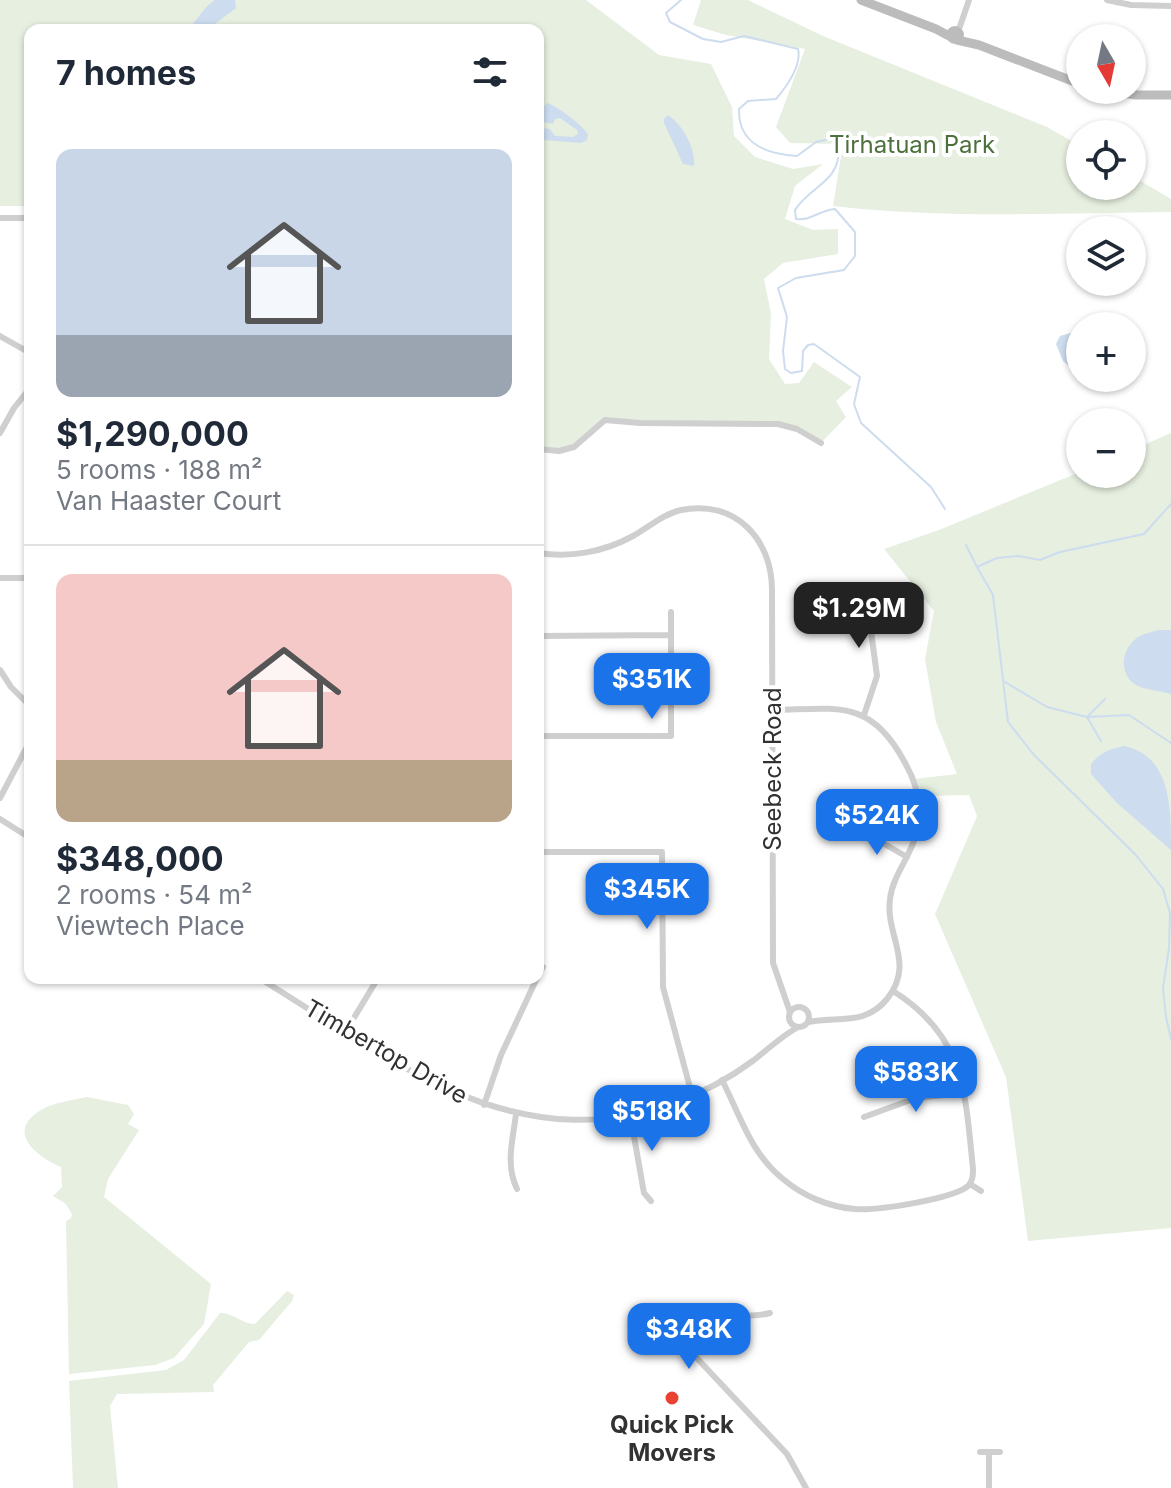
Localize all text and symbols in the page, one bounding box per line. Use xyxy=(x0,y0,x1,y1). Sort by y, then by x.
north arrow xyxy=(1066,24,1146,104)
map controls xyxy=(1066,24,1146,488)
icon: filters xyxy=(468,50,512,94)
text: 7 homes xyxy=(56,52,196,93)
button: locate xyxy=(1066,120,1146,200)
park label: Tirhatuan Park xyxy=(829,130,995,159)
icon: home xyxy=(212,201,356,345)
button: layers xyxy=(1066,216,1146,296)
button: + xyxy=(1066,312,1146,392)
button: − xyxy=(1066,408,1146,488)
text: $1,290,000 xyxy=(56,413,249,454)
text: 5 rooms · 188 m² xyxy=(56,454,263,485)
text: Van Haaster Court xyxy=(56,485,281,516)
pin: $1.29M xyxy=(794,582,924,650)
text: $1.29M xyxy=(812,592,906,623)
icon: home xyxy=(212,626,356,770)
pin: $351K xyxy=(596,653,708,721)
text: $351K xyxy=(612,663,692,694)
street label: Seebeck Road xyxy=(758,687,787,851)
pin: $524K xyxy=(821,789,933,857)
text: $524K xyxy=(834,799,920,830)
text: $348,000 xyxy=(56,838,224,879)
pin: $345K xyxy=(591,863,703,931)
text: $345K xyxy=(604,873,690,904)
text: 2 rooms · 54 m² xyxy=(56,879,253,910)
text: Viewtech Place xyxy=(56,910,245,941)
street label: Timbertop Drive xyxy=(300,993,473,1110)
pin: $583K xyxy=(860,1046,972,1114)
text: $583K xyxy=(873,1056,959,1087)
pin: $518K xyxy=(596,1085,708,1153)
text: $518K xyxy=(612,1095,692,1126)
pin: $348K xyxy=(633,1303,745,1371)
text: $348K xyxy=(645,1313,733,1344)
marker: Quick Pick Movers xyxy=(663,1389,681,1407)
place label: Quick Pick Movers xyxy=(610,1410,734,1467)

